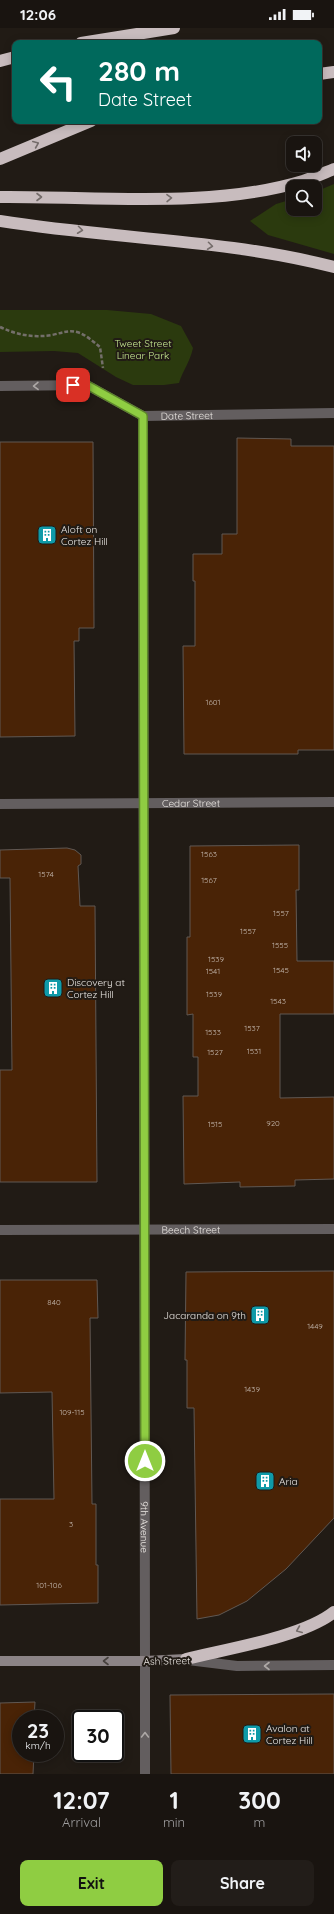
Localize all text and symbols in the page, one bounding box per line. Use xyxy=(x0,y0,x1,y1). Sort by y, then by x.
text: 12:06 xyxy=(20,5,56,24)
text: 280 m xyxy=(98,53,180,88)
icon: left xyxy=(32,56,84,108)
text: Date Street xyxy=(98,88,192,111)
map controls xyxy=(286,136,322,216)
button: sound xyxy=(286,136,322,172)
one-way arrow xyxy=(32,140,39,148)
button: search xyxy=(286,180,322,216)
one-way arrow xyxy=(36,193,42,201)
one-way arrow xyxy=(166,193,172,202)
one-way arrow xyxy=(77,226,83,235)
one-way arrow xyxy=(206,241,213,250)
park label: Tweet Street Linear Park xyxy=(114,337,172,362)
pin xyxy=(56,368,90,402)
icon: arrive xyxy=(62,374,84,396)
one-way arrow xyxy=(33,382,39,390)
street label: Date Street xyxy=(161,408,214,422)
place label: Aloft on Cortez Hill xyxy=(61,523,108,548)
building icon: Aloft on Cortez Hill xyxy=(36,524,58,546)
house number: 1601 xyxy=(206,697,221,707)
street label: Cedar Street xyxy=(162,796,221,810)
house number: 1563 xyxy=(201,849,217,859)
house number: 1574 xyxy=(38,869,54,879)
house number: 1567 xyxy=(201,875,217,885)
house number: 1557 xyxy=(273,908,289,918)
house number: 1557 xyxy=(240,926,256,936)
house number: 1555 xyxy=(272,940,288,950)
house number: 1539 xyxy=(208,954,225,964)
house number: 1545 xyxy=(273,965,289,975)
house number: 1541 xyxy=(206,966,220,976)
place label: Discovery at Cortez Hill xyxy=(67,976,125,1001)
building icon: Discovery at Cortez Hill xyxy=(42,977,64,999)
house number: 1539 xyxy=(206,989,223,999)
house number: 1543 xyxy=(270,996,286,1006)
house number: 1537 xyxy=(244,1023,260,1033)
house number: 1533 xyxy=(205,1027,221,1037)
house number: 1531 xyxy=(247,1046,261,1056)
house number: 1527 xyxy=(207,1047,223,1057)
house number: 920 xyxy=(266,1118,280,1128)
house number: 1515 xyxy=(208,1119,222,1129)
street label: Beech Street xyxy=(162,1223,221,1236)
house number: 840 xyxy=(47,1297,61,1307)
building icon: Jacaranda on 9th xyxy=(249,1304,271,1326)
place label: Jacaranda on 9th xyxy=(163,1309,246,1322)
house number: 1449 xyxy=(307,1321,323,1331)
house number: 1439 xyxy=(244,1384,260,1394)
house number: 109-115 xyxy=(59,1407,85,1417)
position arrow xyxy=(124,1440,166,1482)
building icon: Aria xyxy=(254,1470,276,1492)
place label: Aria xyxy=(279,1475,298,1488)
street label: 9th Avenue xyxy=(138,1501,151,1553)
house number: 3 xyxy=(69,1519,73,1529)
house number: 101-106 xyxy=(36,1580,62,1590)
one-way arrow xyxy=(296,1625,304,1633)
street label: Ash Street xyxy=(143,1654,191,1668)
one-way arrow xyxy=(103,1657,109,1665)
one-way arrow xyxy=(264,1662,270,1670)
speed limit sign: 30 xyxy=(72,1710,124,1762)
text: 23 xyxy=(27,1718,49,1743)
place label: Avalon at Cortez Hill xyxy=(266,1722,313,1747)
building icon: Avalon at Cortez Hill xyxy=(241,1723,263,1745)
one-way arrow xyxy=(141,1732,149,1738)
text: km/h xyxy=(25,1739,51,1752)
text: 12:07 xyxy=(53,1785,110,1815)
text: 1 xyxy=(169,1785,179,1815)
text: 300 xyxy=(238,1785,281,1815)
text: Arrival xyxy=(62,1814,101,1830)
text: min xyxy=(163,1814,185,1830)
text: m xyxy=(254,1814,265,1830)
button: Exit xyxy=(20,1860,163,1906)
button: Share xyxy=(171,1860,314,1906)

